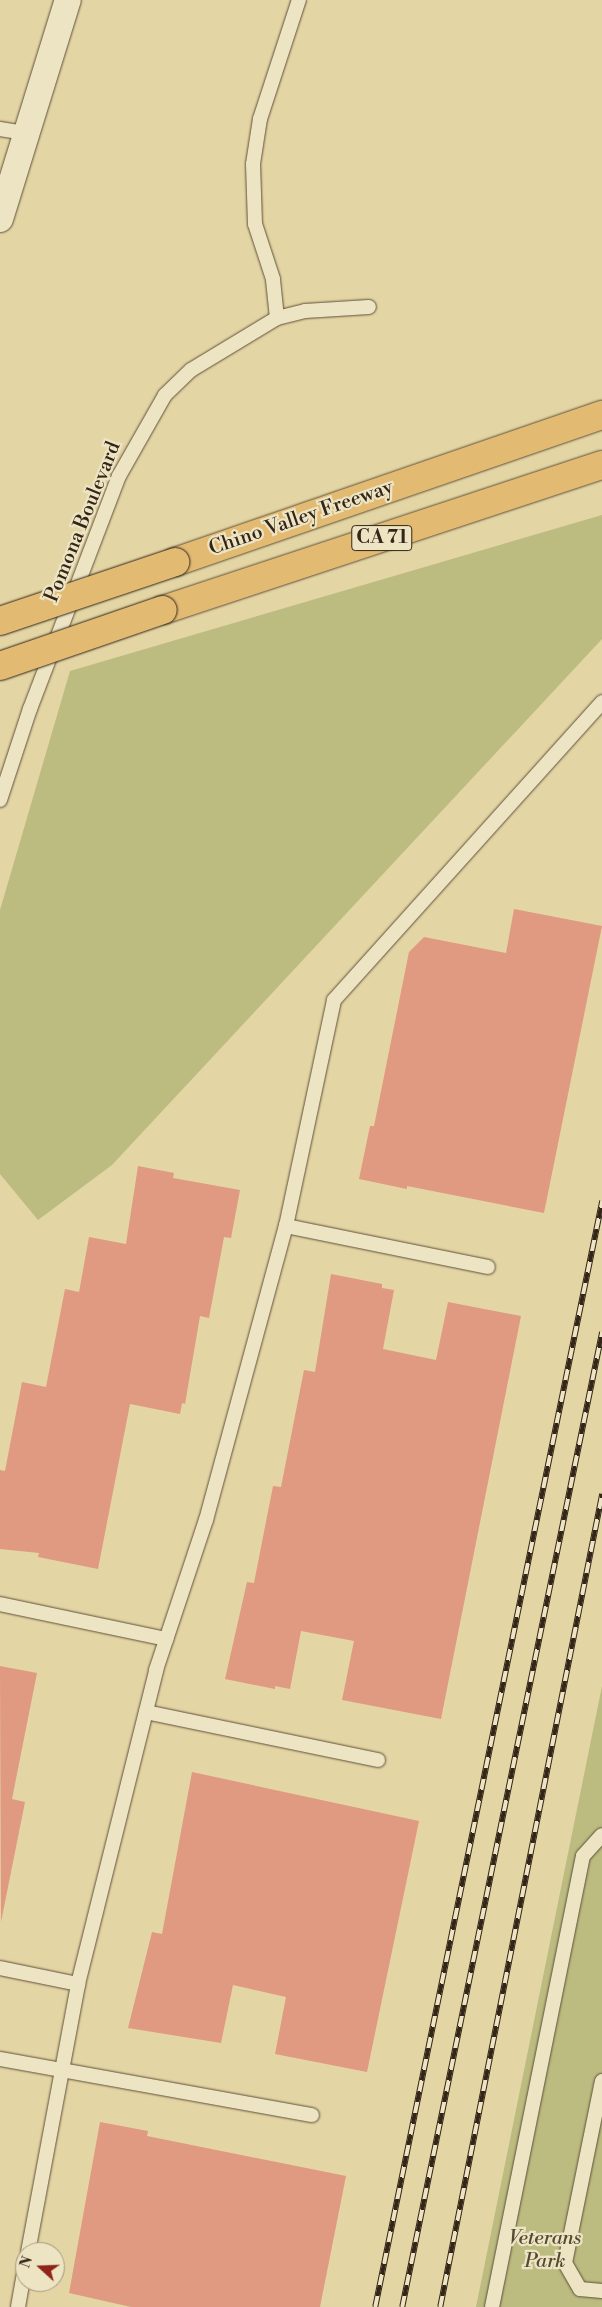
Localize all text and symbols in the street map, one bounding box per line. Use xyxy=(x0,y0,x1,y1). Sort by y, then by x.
street label: Pomona Boulevard xyxy=(40,438,126,606)
street label: Chino Valley Freeway xyxy=(206,475,396,561)
road number: CA 71 xyxy=(351,522,413,554)
park label: Veterans Park xyxy=(509,2227,581,2274)
north arrow xyxy=(15,2242,65,2292)
text: N xyxy=(16,2254,37,2271)

